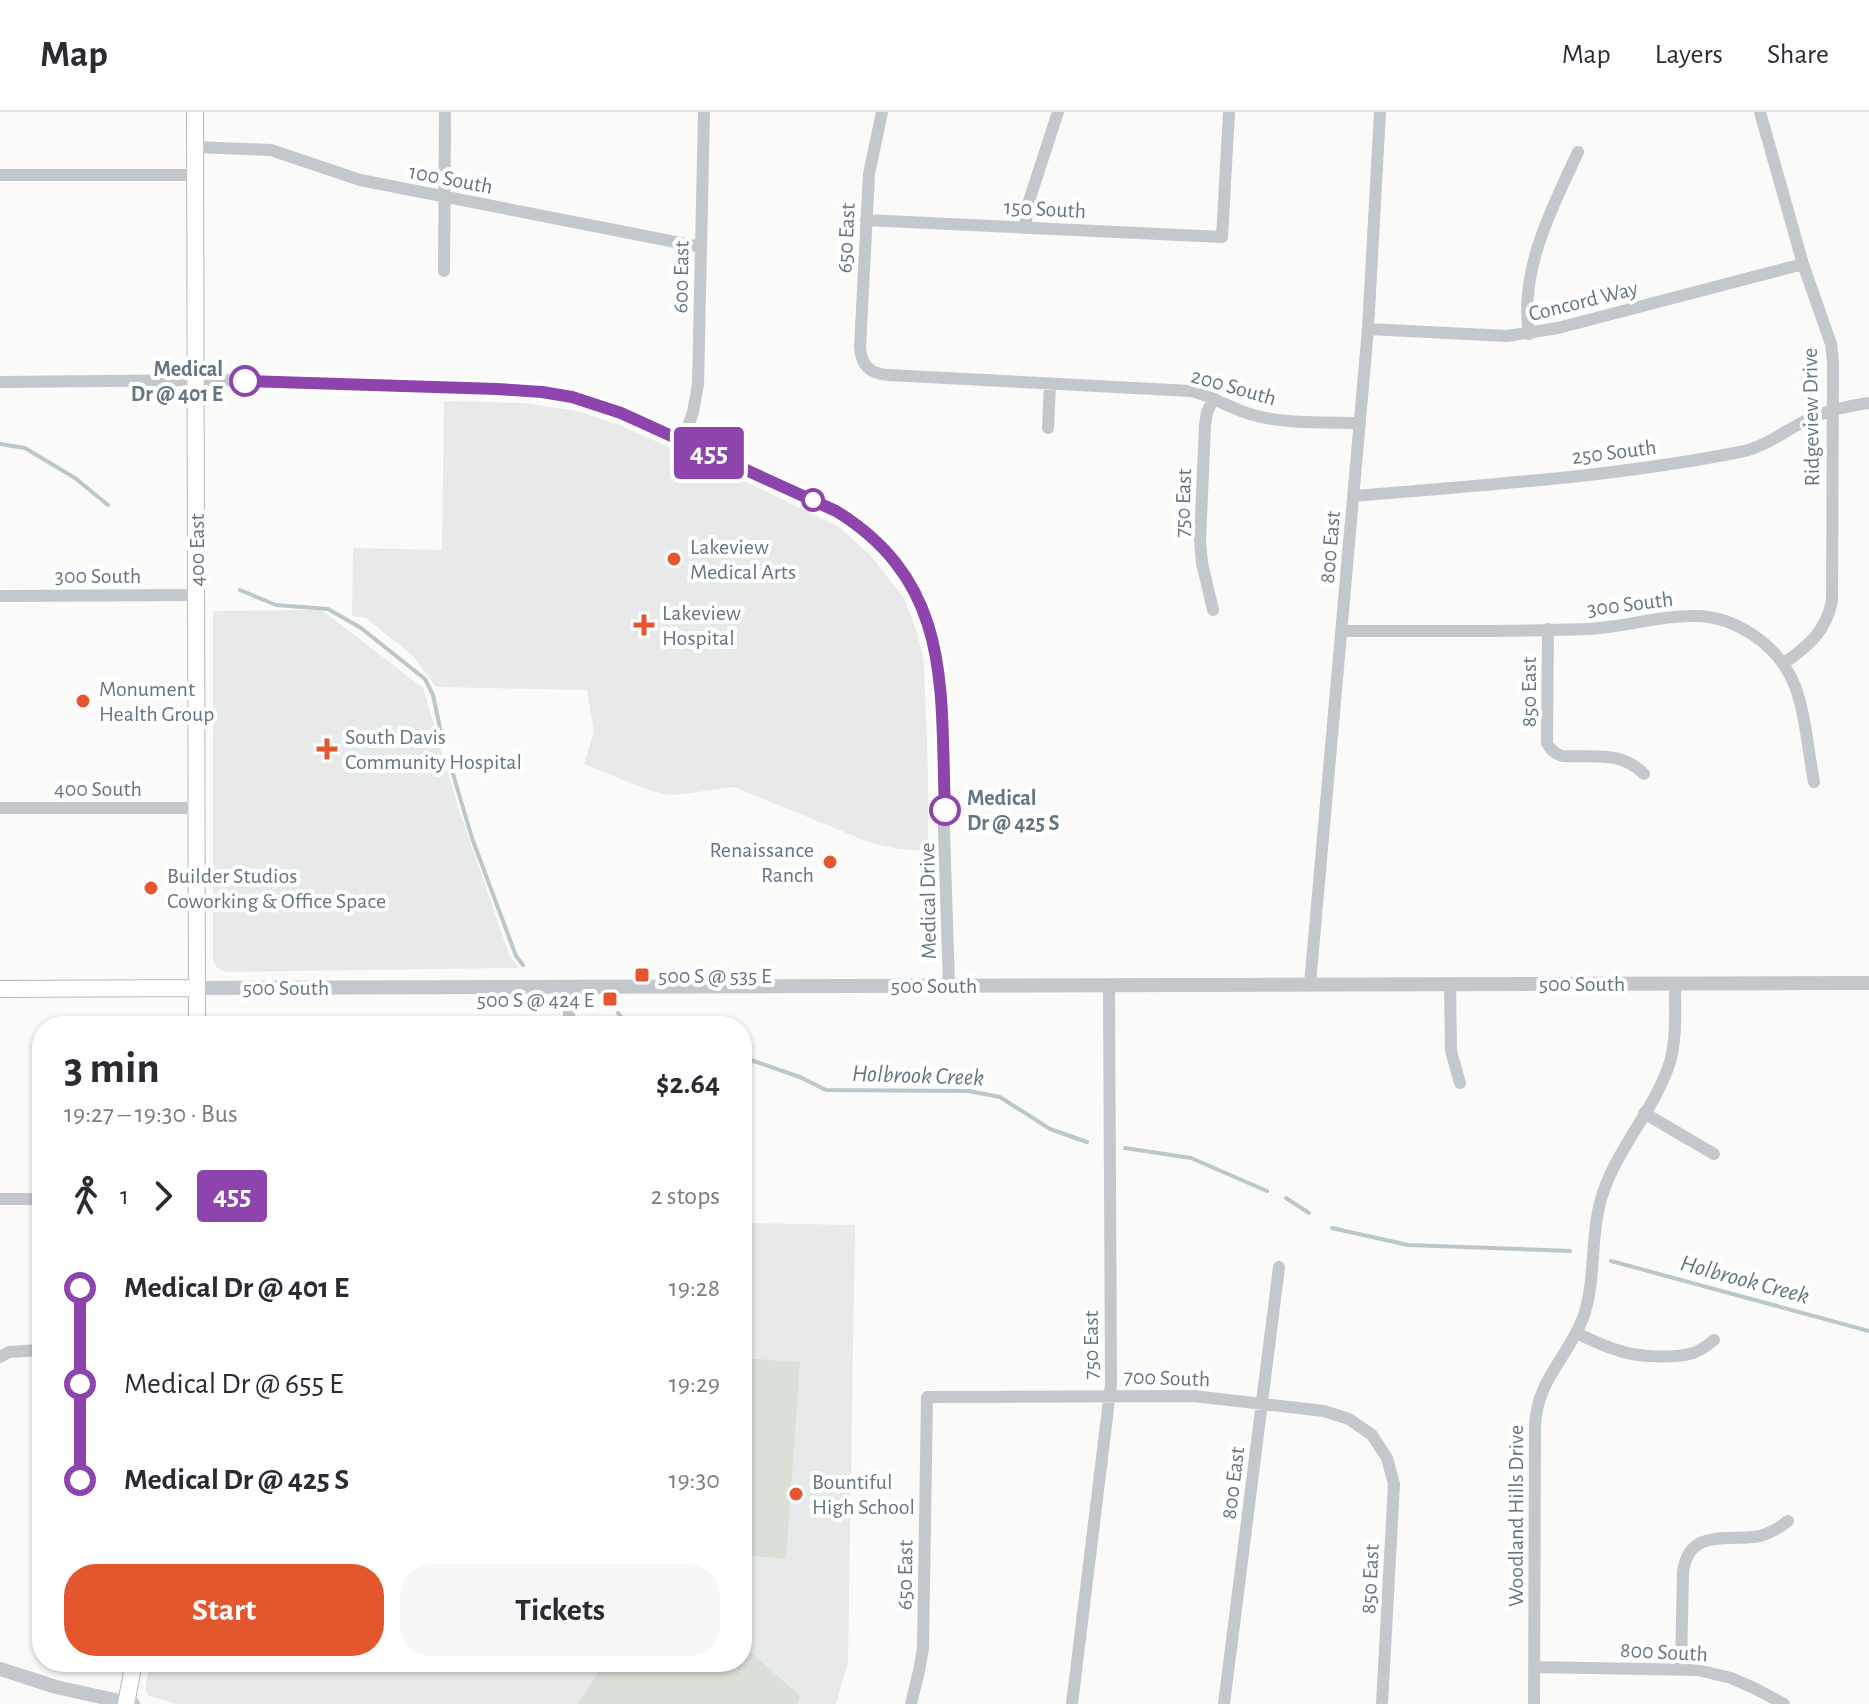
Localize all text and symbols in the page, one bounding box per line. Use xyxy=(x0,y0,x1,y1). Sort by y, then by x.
text: Map xyxy=(40,36,108,74)
text: Map xyxy=(1562,41,1611,69)
text: Layers xyxy=(1655,41,1723,69)
text: Share xyxy=(1767,41,1829,69)
street label: 100 South xyxy=(407,160,495,198)
street label: 150 South xyxy=(1003,196,1087,222)
street label: 650 East xyxy=(833,202,859,274)
street label: 600 East xyxy=(669,240,693,314)
street label: Concord Way xyxy=(1526,277,1641,325)
street label: Ridgeview Drive xyxy=(1799,347,1823,487)
place label: Medical Dr @ 401 E xyxy=(131,358,223,405)
street label: 200 South xyxy=(1189,364,1279,410)
marker: Medical Dr @ 401 E xyxy=(230,366,260,396)
line badge: 455 xyxy=(663,427,755,479)
street label: 250 South xyxy=(1571,436,1658,468)
text: 455 xyxy=(690,439,728,467)
street label: 750 East xyxy=(1171,468,1195,538)
unlabelled marker xyxy=(802,489,824,511)
street label: 800 East xyxy=(1316,510,1344,584)
street label: 400 East xyxy=(186,514,208,586)
place label: Lakeview Medical Arts xyxy=(690,536,796,583)
marker: Lakeview Medical Arts xyxy=(665,550,683,568)
street label: 300 South xyxy=(55,565,141,587)
street label: 300 South xyxy=(1586,588,1674,620)
place label: Lakeview Hospital xyxy=(662,602,741,649)
marker: Lakeview Hospital xyxy=(633,614,655,636)
street label: 850 East xyxy=(1518,657,1540,727)
place label: Monument Health Group xyxy=(99,678,215,725)
marker: Monument Health Group xyxy=(74,692,92,710)
place label: South Davis Community Hospital xyxy=(345,726,522,773)
marker: South Davis Community Hospital xyxy=(316,738,338,760)
street label: 400 South xyxy=(54,778,142,800)
place label: Medical Dr @ 425 S xyxy=(967,787,1059,834)
marker: Medical Dr @ 425 S xyxy=(930,795,960,825)
place label: Renaissance Ranch xyxy=(709,839,814,886)
street label: Medical Drive xyxy=(916,842,940,960)
marker: Renaissance Ranch xyxy=(821,853,839,871)
place label: Builder Studios Coworking & Office Space xyxy=(167,865,386,912)
marker: Builder Studios Coworking & Office Space xyxy=(142,879,160,897)
place label: 500 S @ 535 E xyxy=(658,965,772,987)
marker: 500 S @ 535 E xyxy=(633,966,651,984)
street label: 500 South xyxy=(1539,973,1625,995)
street label: 500 South xyxy=(891,975,977,997)
street label: 500 South xyxy=(243,977,329,999)
place label: 500 S @ 424 E xyxy=(477,989,594,1011)
marker: 500 S @ 424 E xyxy=(601,990,619,1008)
text: 3 min xyxy=(64,1047,160,1091)
water label: Holbrook Creek xyxy=(851,1062,984,1090)
text: $2.64 xyxy=(656,1069,720,1099)
text: 19:27 – 19:30 · Bus xyxy=(64,1101,238,1127)
icon: walk xyxy=(64,1174,108,1218)
icon: forward xyxy=(141,1174,185,1218)
text: 455 xyxy=(213,1182,251,1210)
text: 1 xyxy=(120,1183,129,1209)
text: 2 stops xyxy=(651,1183,720,1209)
water label: Holbrook Creek xyxy=(1678,1251,1812,1309)
text: Medical Dr @ 401 E xyxy=(124,1273,349,1303)
text: 19:28 xyxy=(669,1275,720,1301)
street label: 750 East xyxy=(1080,1310,1102,1380)
street label: 700 South xyxy=(1123,1365,1211,1391)
text: Medical Dr @ 655 E xyxy=(124,1369,343,1399)
text: 19:29 xyxy=(669,1371,720,1397)
street label: Woodland Hills Drive xyxy=(1505,1425,1527,1607)
street label: 800 East xyxy=(1218,1446,1248,1521)
text: Medical Dr @ 425 S xyxy=(124,1465,349,1495)
text: 19:30 xyxy=(668,1467,720,1493)
place label: Bountiful High School xyxy=(812,1471,915,1518)
marker: Bountiful High School xyxy=(787,1485,805,1503)
street label: 650 East xyxy=(893,1540,917,1610)
street label: 850 East xyxy=(1357,1543,1383,1615)
button: Start xyxy=(64,1564,384,1656)
button: Tickets xyxy=(400,1564,720,1656)
street label: 800 South xyxy=(1620,1639,1708,1665)

